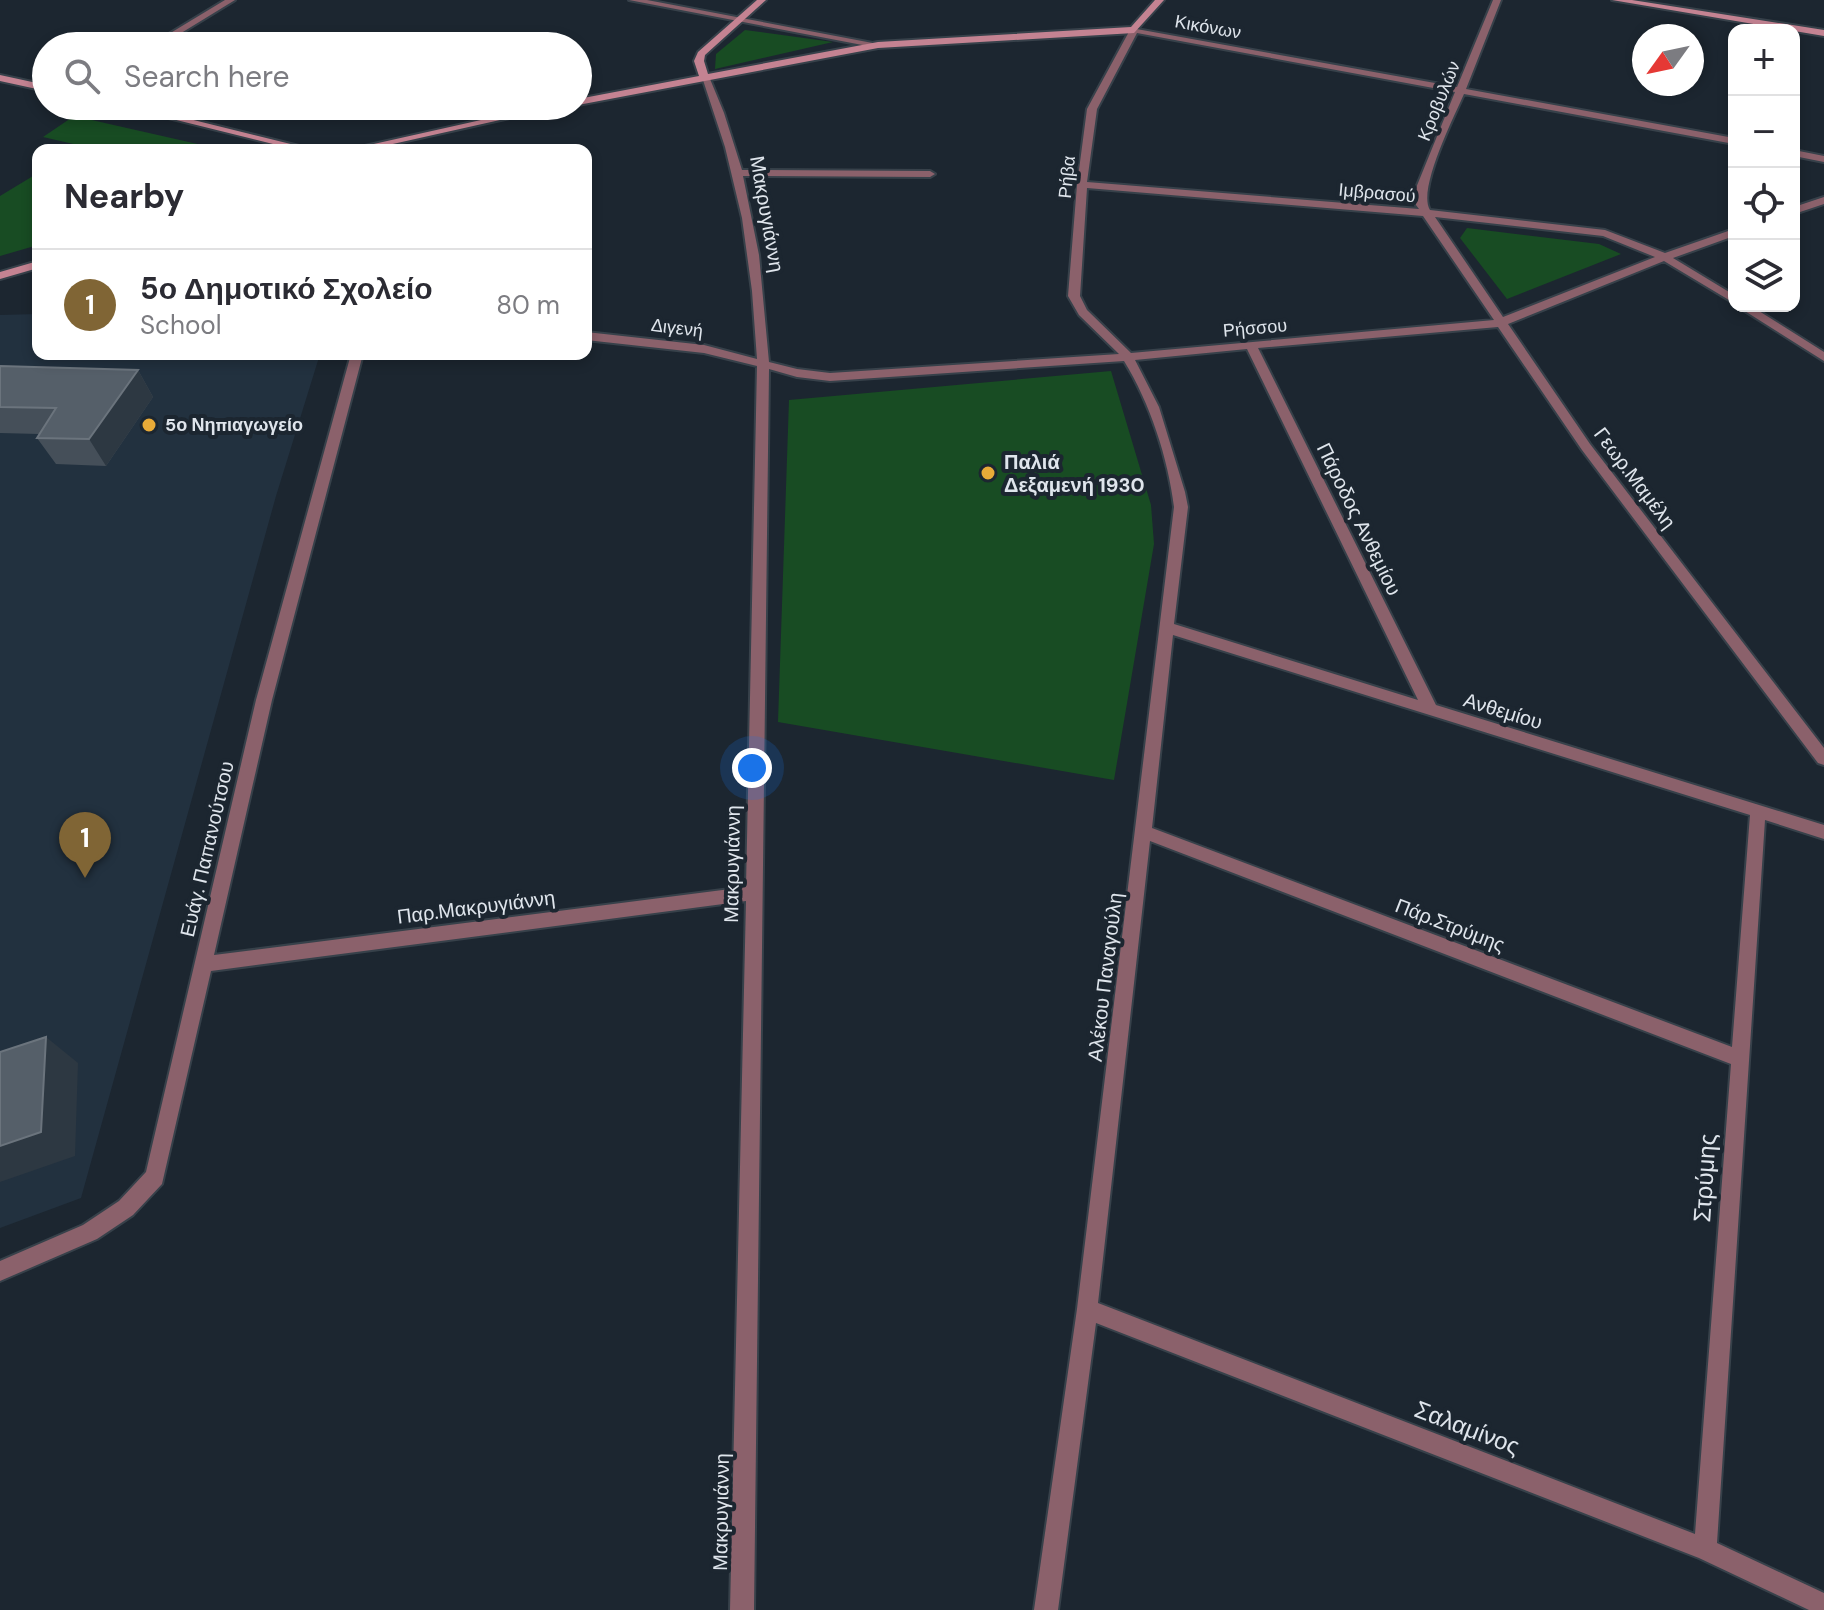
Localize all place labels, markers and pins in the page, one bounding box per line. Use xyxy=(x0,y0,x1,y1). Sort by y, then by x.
place label: 5ο Νηπιαγωγείο xyxy=(165,413,303,437)
marker: 5ο Νηπιαγωγείο xyxy=(140,416,158,434)
place label: Παλιά Δεξαμενή 1930 xyxy=(1004,449,1145,498)
marker: Παλιά Δεξαμενή 1930 xyxy=(979,464,997,482)
pin: 1 xyxy=(59,812,111,878)

